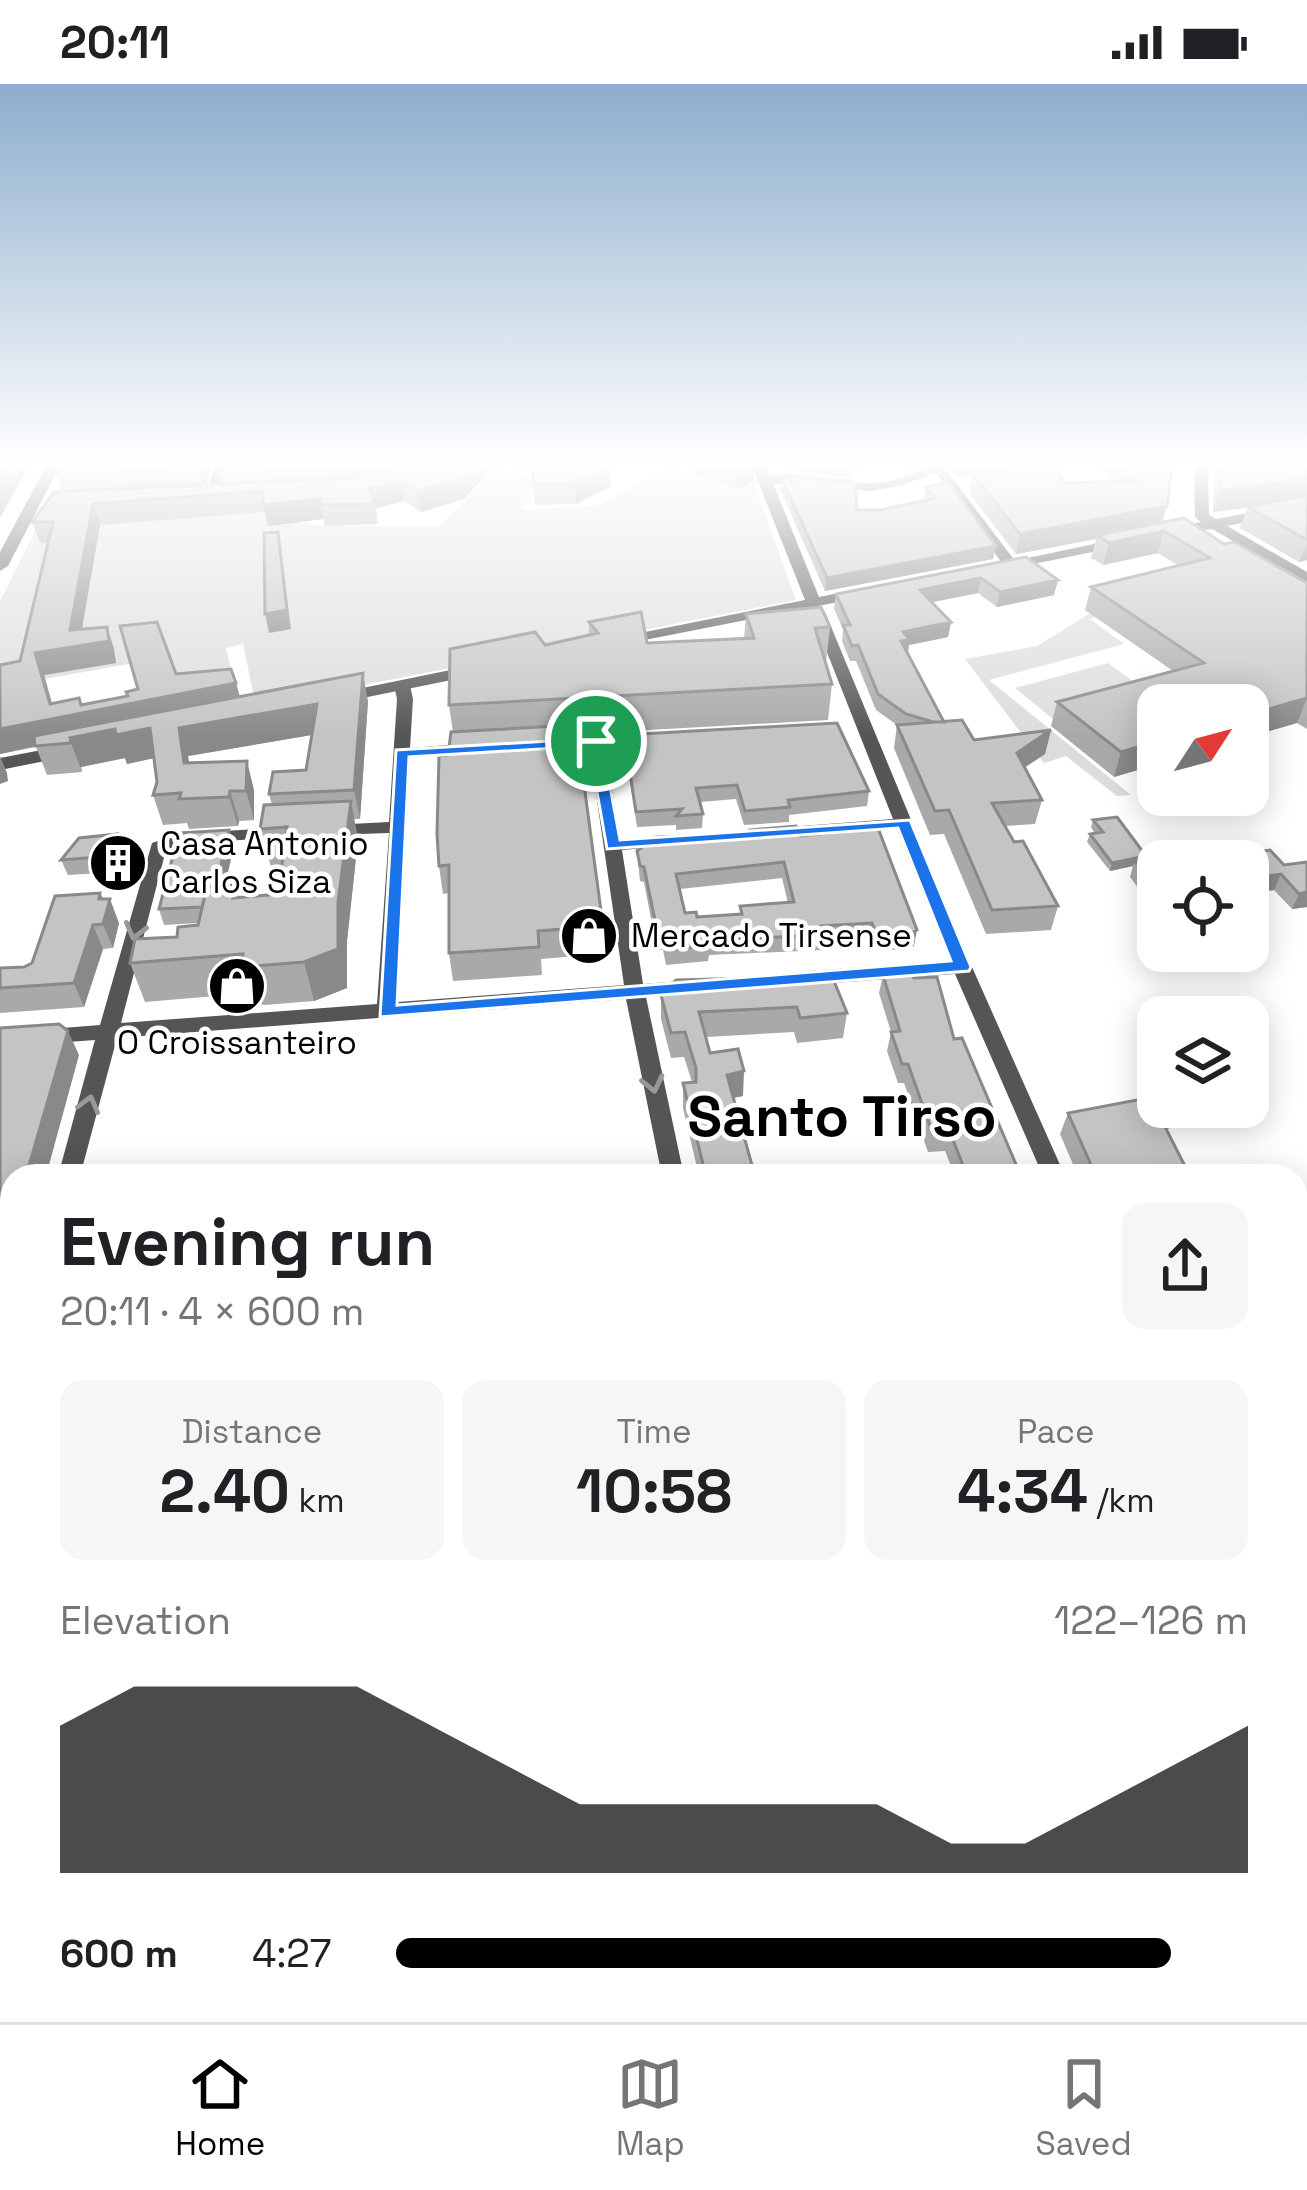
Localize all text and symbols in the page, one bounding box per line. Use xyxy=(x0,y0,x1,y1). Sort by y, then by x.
text: 20:11 xyxy=(60,14,170,71)
north arrow xyxy=(1137,684,1269,816)
map controls xyxy=(1137,684,1269,1128)
pin xyxy=(545,690,647,792)
icon: arrive xyxy=(563,708,629,774)
place label: Casa Antonio Carlos Siza xyxy=(160,823,369,903)
building icon: Casa Antonio Carlos Siza xyxy=(87,832,149,894)
button: locate xyxy=(1137,840,1269,972)
shop icon: Mercado Tirsense xyxy=(558,905,620,967)
place label: Mercado Tirsense xyxy=(631,915,912,957)
one-way arrow xyxy=(124,920,149,941)
shop icon: O Croissanteiro xyxy=(206,955,268,1017)
button: layers xyxy=(1137,996,1269,1128)
place label: O Croissanteiro xyxy=(117,1022,357,1064)
one-way arrow xyxy=(639,1074,664,1094)
district label: Santo Tirso xyxy=(687,1080,997,1153)
one-way arrow xyxy=(74,1095,99,1115)
text: Evening run xyxy=(60,1200,435,1284)
button: share xyxy=(1122,1203,1248,1329)
text: 20:11 · 4 × 600 m xyxy=(60,1287,364,1336)
text: Distance xyxy=(182,1411,322,1453)
text: Time xyxy=(616,1411,692,1453)
text: Pace xyxy=(1017,1411,1095,1453)
text: 2.40 xyxy=(159,1453,290,1530)
text: 10:58 xyxy=(576,1453,732,1530)
text: 4:34 xyxy=(957,1453,1088,1530)
text: km xyxy=(290,1480,345,1522)
text: /km xyxy=(1088,1480,1155,1522)
text: Elevation xyxy=(60,1596,231,1645)
text: 122–126 m xyxy=(1054,1596,1248,1645)
text: 600 m xyxy=(60,1929,178,1978)
text: 4:27 xyxy=(252,1929,331,1978)
tab: Home xyxy=(175,2051,265,2165)
tab: Map xyxy=(616,2051,685,2165)
tab: Saved xyxy=(1035,2051,1132,2165)

